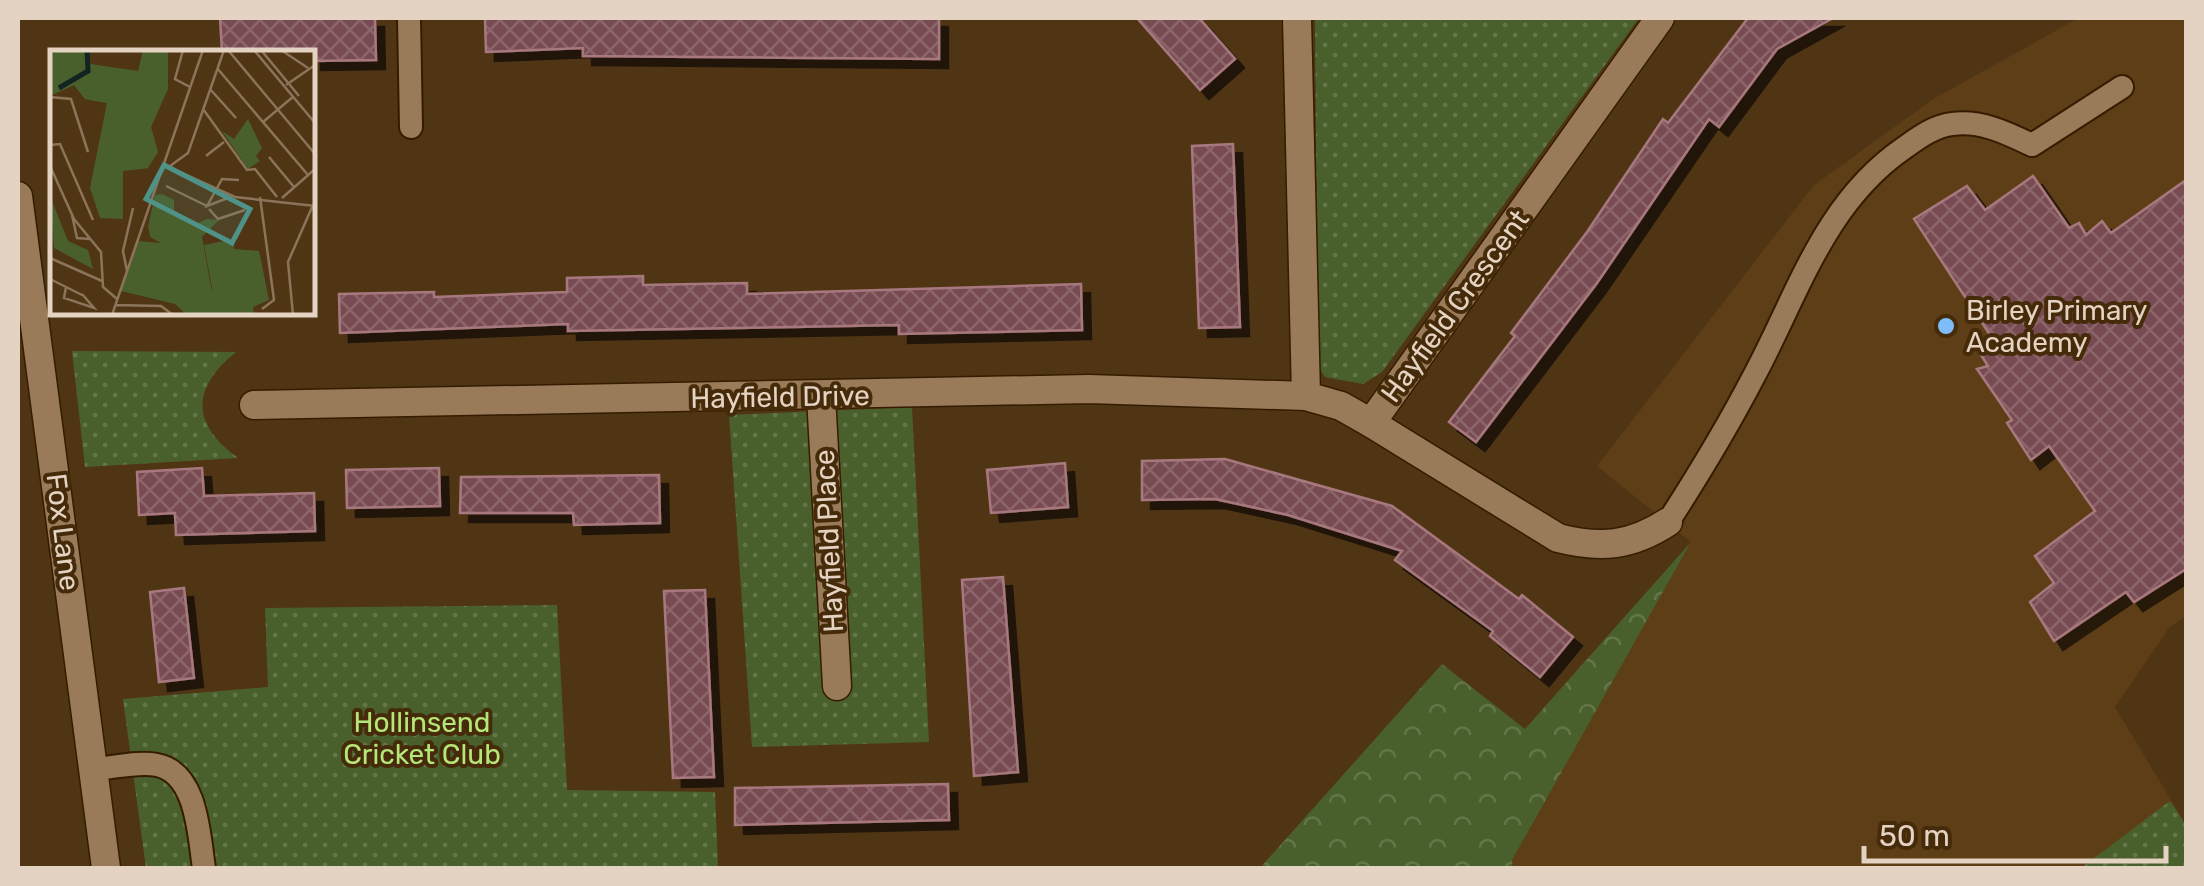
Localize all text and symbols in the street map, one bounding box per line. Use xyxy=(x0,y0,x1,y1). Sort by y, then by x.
inset map xyxy=(50,50,315,315)
street label: Hayfield Crescent xyxy=(1374,203,1536,409)
place label: Birley Primary Academy xyxy=(1966,294,2147,359)
marker: Birley Primary Academy xyxy=(1935,315,1957,337)
street label: Hayfield Drive xyxy=(690,379,870,415)
street label: Hayfield Place xyxy=(808,449,850,633)
street label: Fox Lane xyxy=(39,472,87,592)
park label: Hollinsend Cricket Club xyxy=(343,706,501,771)
scale bar xyxy=(1864,801,2166,863)
text: 50 m xyxy=(1879,818,1950,854)

